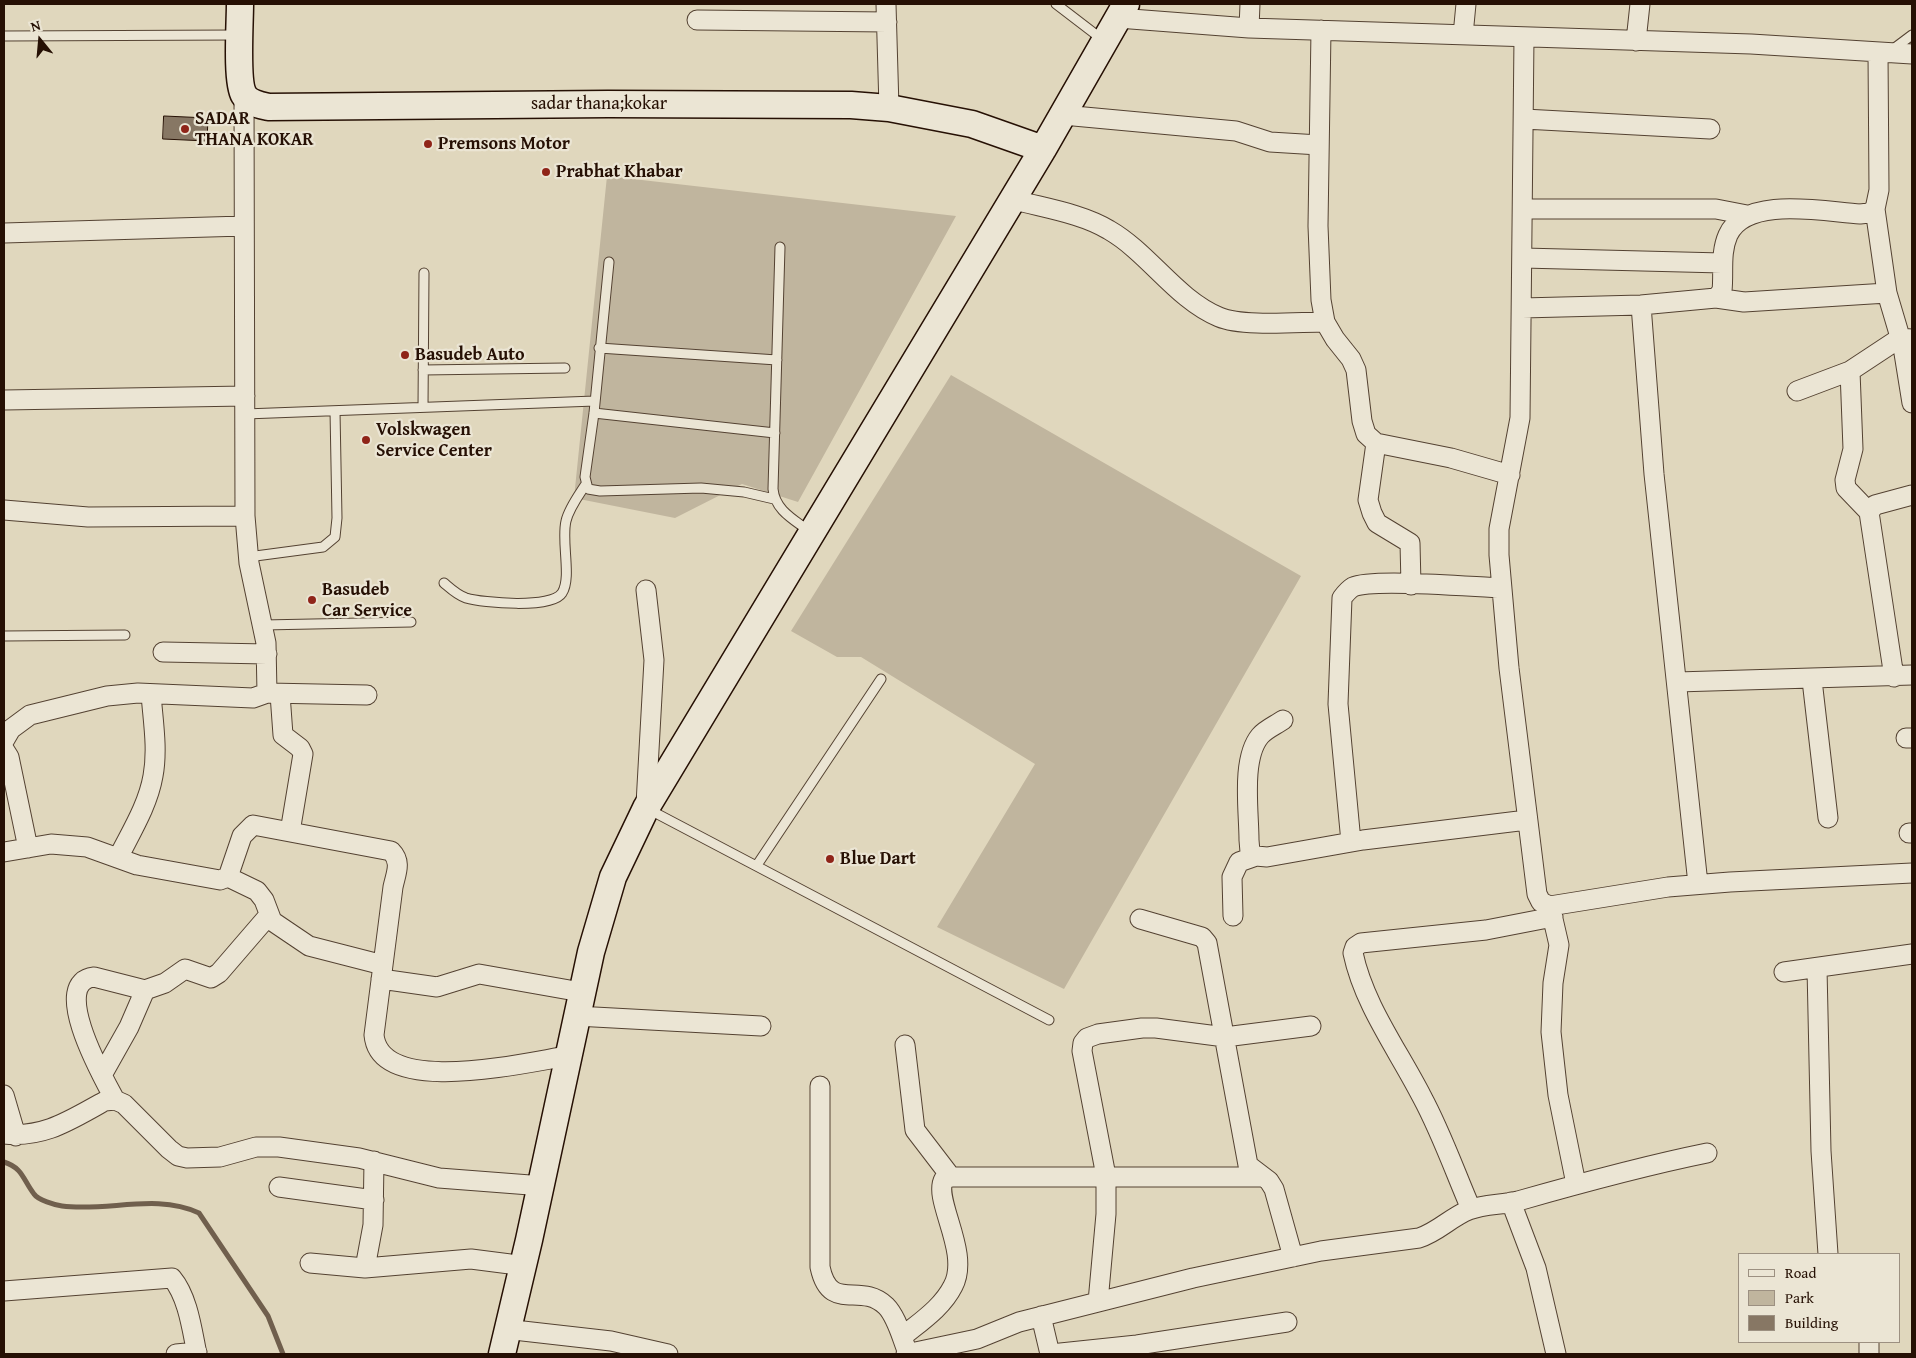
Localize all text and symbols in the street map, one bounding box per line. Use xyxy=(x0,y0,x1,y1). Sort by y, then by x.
north arrow xyxy=(15,15,65,65)
text: N xyxy=(28,15,43,37)
street label: sadar thana;kokar xyxy=(531,93,667,115)
place label: SADAR THANA KOKAR xyxy=(195,108,313,150)
marker: SADAR THANA KOKAR xyxy=(179,123,191,135)
place label: Premsons Motor xyxy=(438,133,570,155)
marker: Premsons Motor xyxy=(422,138,434,150)
place label: Prabhat Khabar xyxy=(556,161,683,183)
marker: Prabhat Khabar xyxy=(540,166,552,178)
place label: Basudeb Auto xyxy=(415,344,525,366)
marker: Basudeb Auto xyxy=(399,349,411,361)
place label: Volskwagen Service Center xyxy=(376,419,492,462)
marker: Volskwagen Service Center xyxy=(360,434,372,446)
place label: Basudeb Car Service xyxy=(322,579,412,622)
marker: Basudeb Car Service xyxy=(306,594,318,606)
place label: Blue Dart xyxy=(840,848,916,870)
marker: Blue Dart xyxy=(824,853,836,865)
legend xyxy=(1738,1253,1901,1343)
text: Road xyxy=(1785,1262,1816,1283)
text: Park xyxy=(1785,1287,1814,1308)
text: Building xyxy=(1785,1312,1838,1333)

